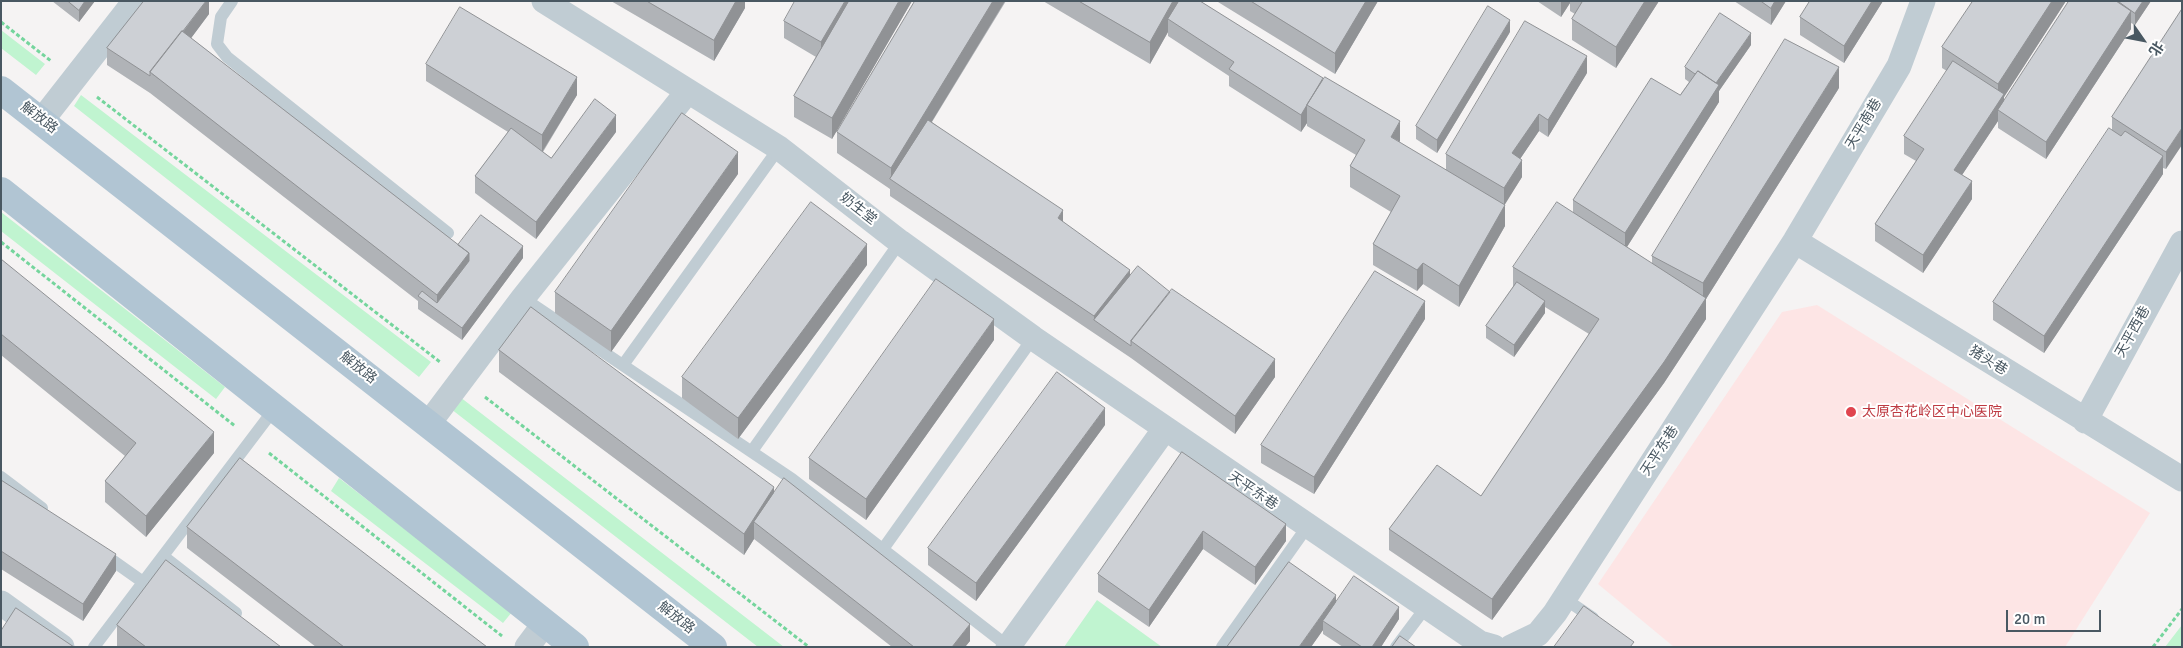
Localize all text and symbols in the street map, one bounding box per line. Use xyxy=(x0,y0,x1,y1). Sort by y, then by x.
north arrow xyxy=(2118,15,2168,65)
text: 北 xyxy=(2145,38,2167,59)
street label: 天平南巷 xyxy=(1842,96,1886,152)
street label: 解放路 xyxy=(17,99,61,137)
street label: 奶生堂 xyxy=(836,189,880,229)
street label: 天平西巷 xyxy=(2112,303,2154,361)
street label: 猪头巷 xyxy=(1966,343,2010,379)
street label: 解放路 xyxy=(336,348,380,388)
place label: 太原杏花岭区中心医院 xyxy=(1862,404,2002,420)
marker: 太原杏花岭区中心医院 xyxy=(1844,405,1858,419)
street label: 天平东巷 xyxy=(1638,423,1682,479)
street label: 天平东巷 xyxy=(1225,468,1281,514)
street label: 解放路 xyxy=(654,598,698,638)
scale bar xyxy=(2008,600,2103,632)
text: 20 m xyxy=(2014,610,2045,628)

